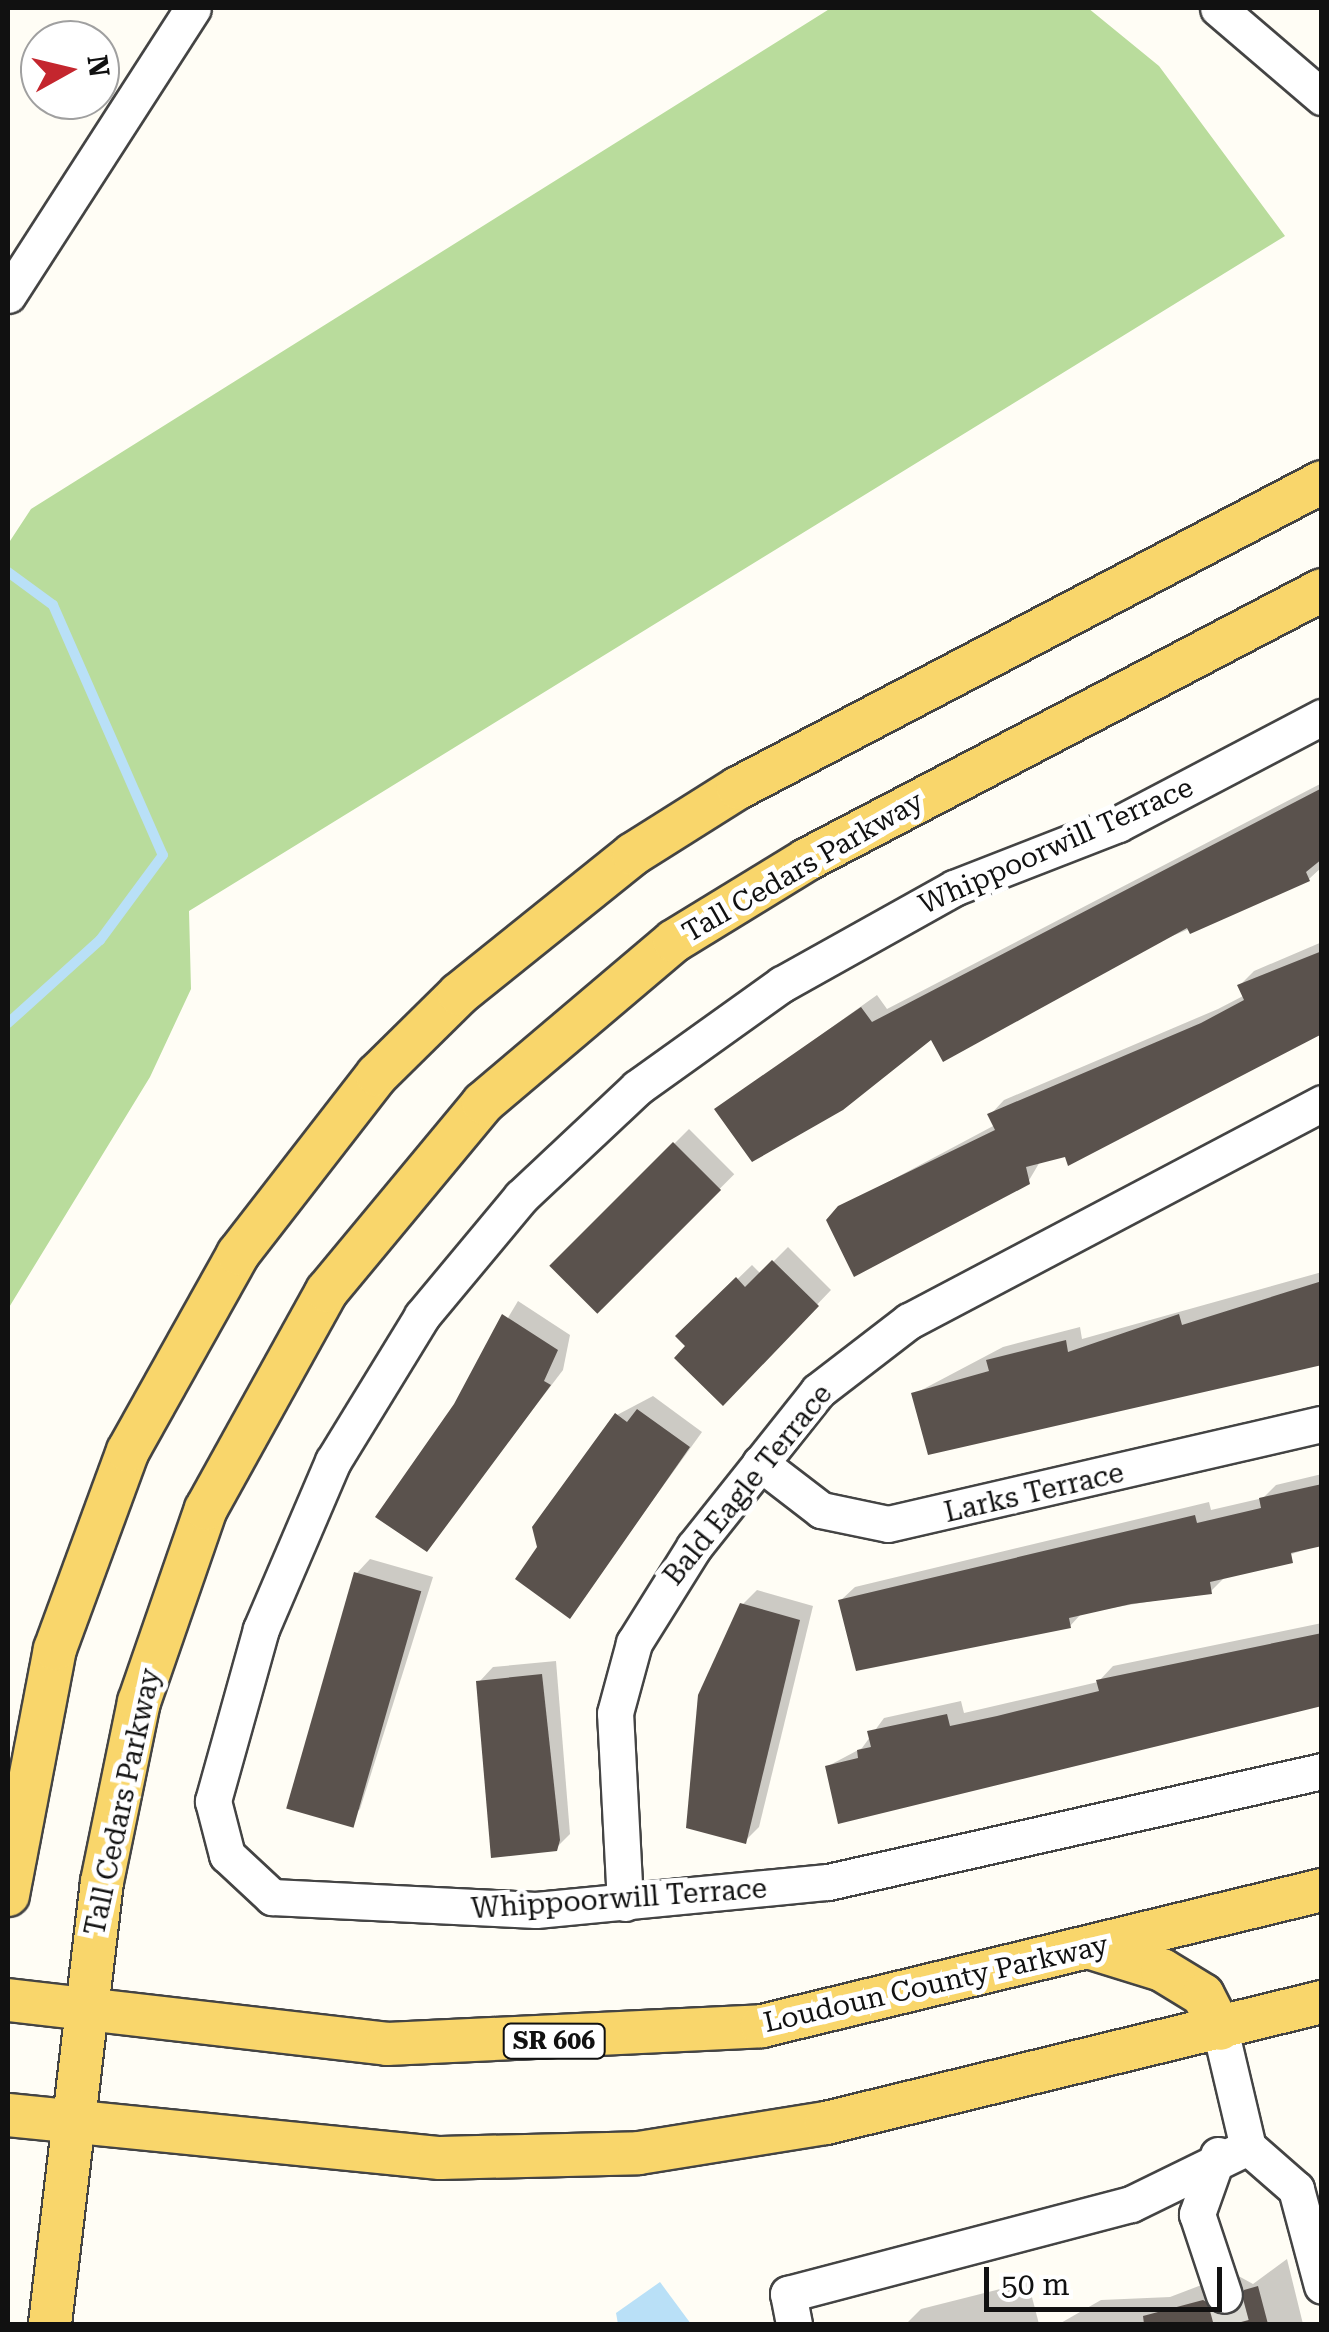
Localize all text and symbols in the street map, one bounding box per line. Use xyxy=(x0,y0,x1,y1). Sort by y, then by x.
north arrow xyxy=(20,20,120,120)
text: N xyxy=(80,53,116,79)
street label: Whippoorwill Terrace xyxy=(914,770,1198,922)
street label: Tall Cedars Parkway xyxy=(677,784,929,950)
street label: Bald Eagle Terrace xyxy=(657,1378,839,1592)
street label: Larks Terrace xyxy=(941,1456,1127,1530)
street label: Tall Cedars Parkway xyxy=(78,1665,168,1939)
street label: Whippoorwill Terrace xyxy=(470,1872,768,1926)
street label: Loudoun County Parkway xyxy=(761,1928,1111,2040)
road number: SR 606 xyxy=(502,2021,606,2061)
scale bar xyxy=(989,2247,1226,2309)
text: 50 m xyxy=(1001,2267,1070,2302)

